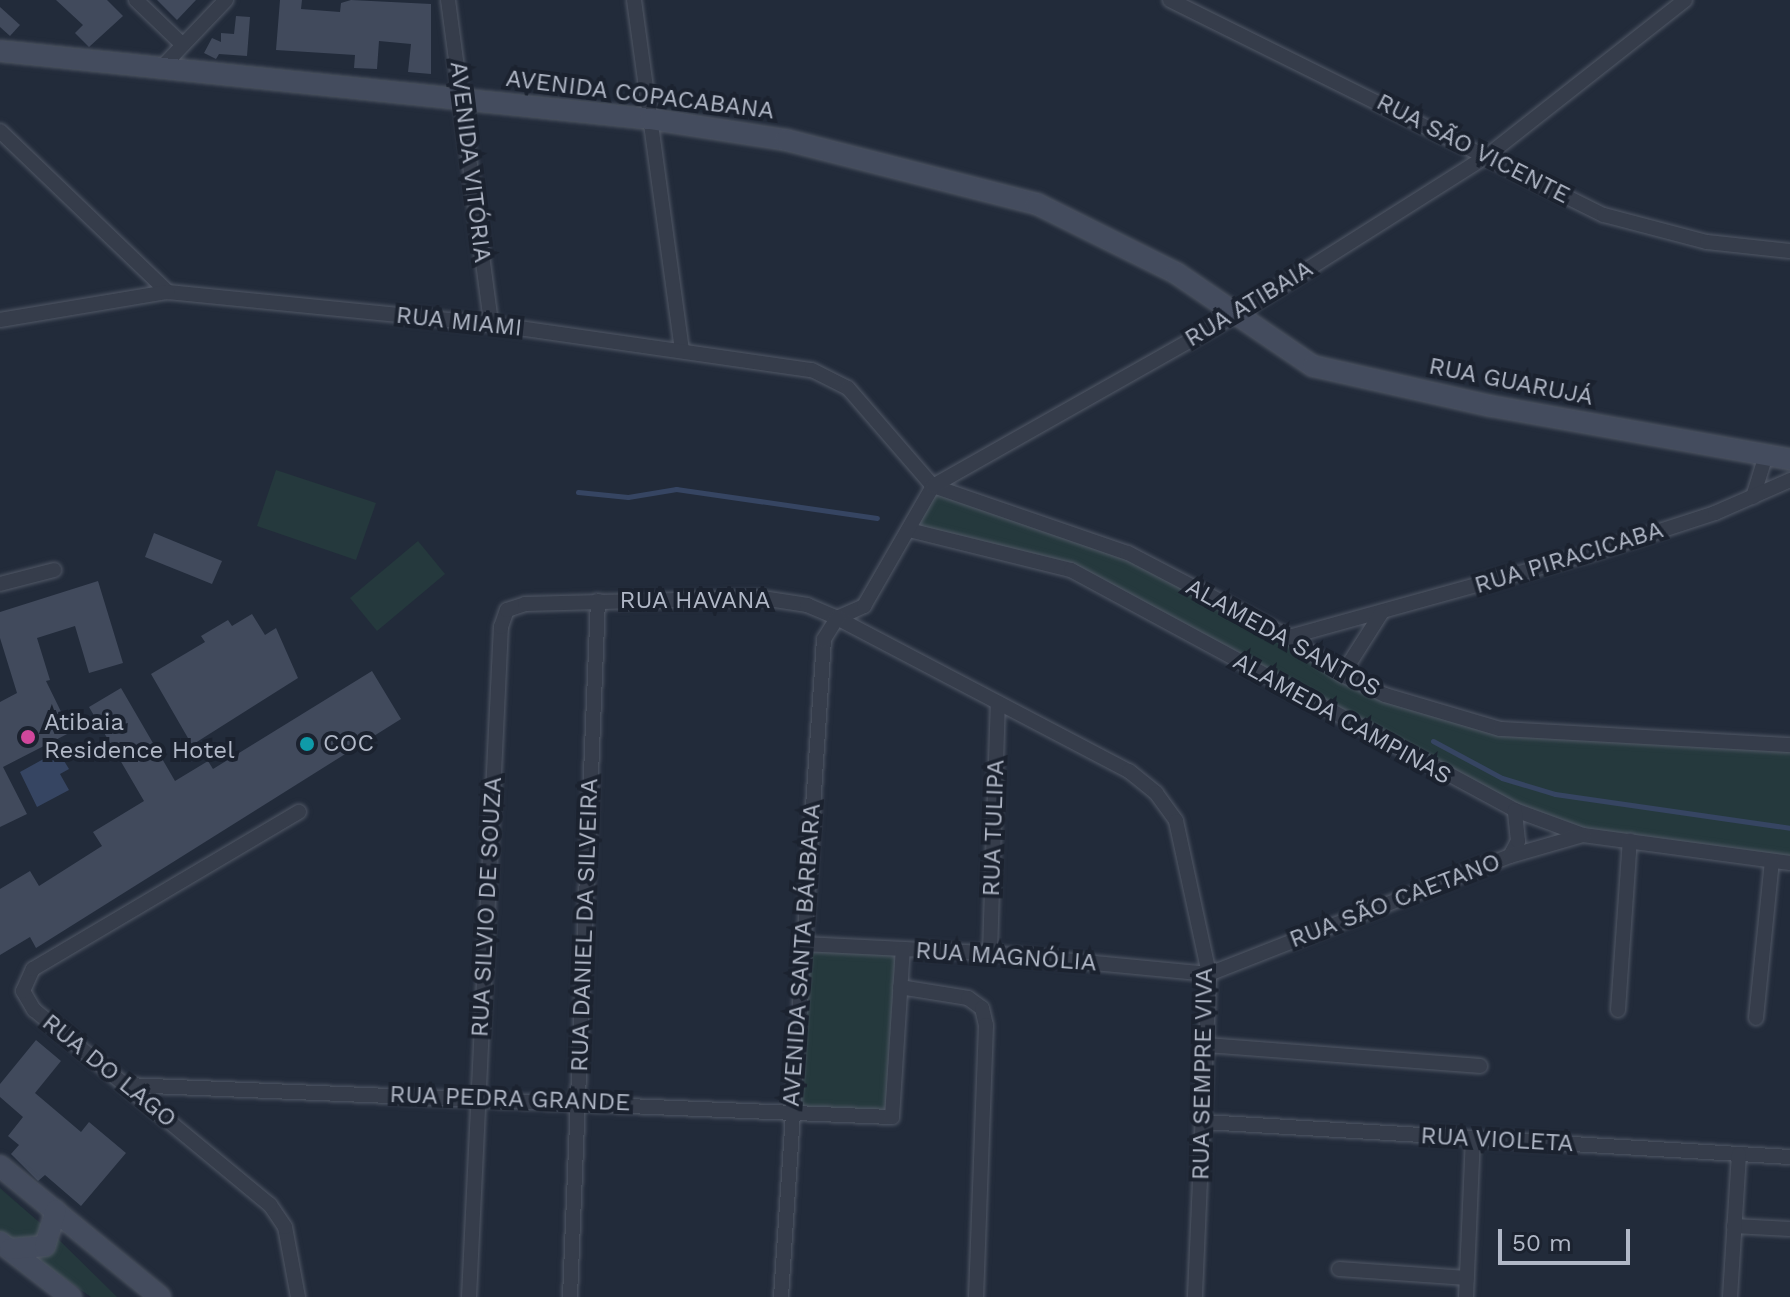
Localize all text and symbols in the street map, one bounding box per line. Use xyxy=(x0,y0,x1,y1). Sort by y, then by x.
street label: AVENIDA VITÓRIA xyxy=(443,59,497,265)
street label: AVENIDA COPACABANA xyxy=(504,64,776,126)
street label: RUA SÃO VICENTE xyxy=(1371,87,1575,211)
street label: RUA ATIBAIA xyxy=(1179,254,1319,354)
street label: RUA MIAMI xyxy=(394,301,524,343)
street label: RUA GUARUJÁ xyxy=(1426,352,1596,412)
street label: RUA PIRACICABA xyxy=(1471,515,1667,601)
street label: ALAMEDA SANTOS xyxy=(1180,572,1386,704)
street label: RUA HAVANA xyxy=(619,587,771,615)
street label: ALAMEDA CAMPINAS xyxy=(1228,647,1456,791)
place label: Atibaia Residence Hotel xyxy=(44,709,235,765)
marker: Atibaia Residence Hotel xyxy=(19,728,37,746)
place label: COC xyxy=(323,730,374,758)
marker: COC xyxy=(298,735,316,753)
street label: RUA TULIPA xyxy=(977,758,1011,898)
street label: RUA SILVIO DE SOUZA xyxy=(466,776,508,1038)
street label: RUA DANIEL DA SILVEIRA xyxy=(565,776,605,1074)
street label: AVENIDA SANTA BÁRBARA xyxy=(777,801,827,1109)
street label: RUA SÃO CAETANO xyxy=(1285,847,1505,955)
street label: RUA MAGNÓLIA xyxy=(914,936,1098,978)
street label: RUA SEMPRE VIVA xyxy=(1187,967,1219,1181)
street label: RUA DO LAGO xyxy=(36,1008,182,1134)
street label: RUA PEDRA GRANDE xyxy=(388,1080,632,1118)
street label: RUA VIOLETA xyxy=(1419,1122,1575,1158)
scale bar xyxy=(1502,1213,1634,1263)
text: 50 m xyxy=(1512,1229,1572,1257)

